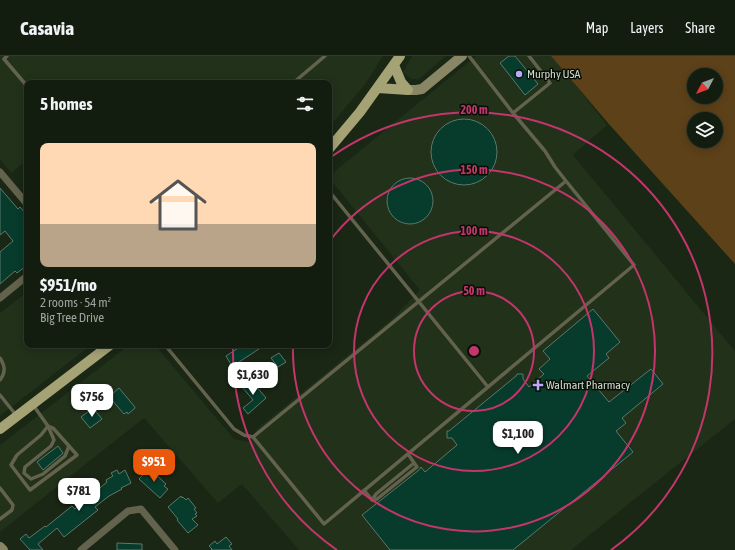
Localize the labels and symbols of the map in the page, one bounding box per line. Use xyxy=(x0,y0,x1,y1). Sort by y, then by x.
place label: Murphy USA xyxy=(527,67,581,81)
north arrow xyxy=(687,68,723,104)
marker: Murphy USA xyxy=(514,69,524,79)
text: 200 m xyxy=(460,103,488,117)
text: 150 m xyxy=(460,163,488,177)
text: 100 m xyxy=(460,224,488,238)
text: 50 m xyxy=(463,284,485,298)
centre of rings xyxy=(467,344,481,358)
pin: $1,630 xyxy=(220,362,286,396)
place label: Walmart Pharmacy xyxy=(546,378,630,392)
marker: Walmart Pharmacy xyxy=(533,380,543,390)
pin: $756 xyxy=(68,384,116,418)
pin: $1,100 xyxy=(485,421,551,455)
pin: $951 xyxy=(130,449,178,483)
pin: $781 xyxy=(55,478,103,512)

